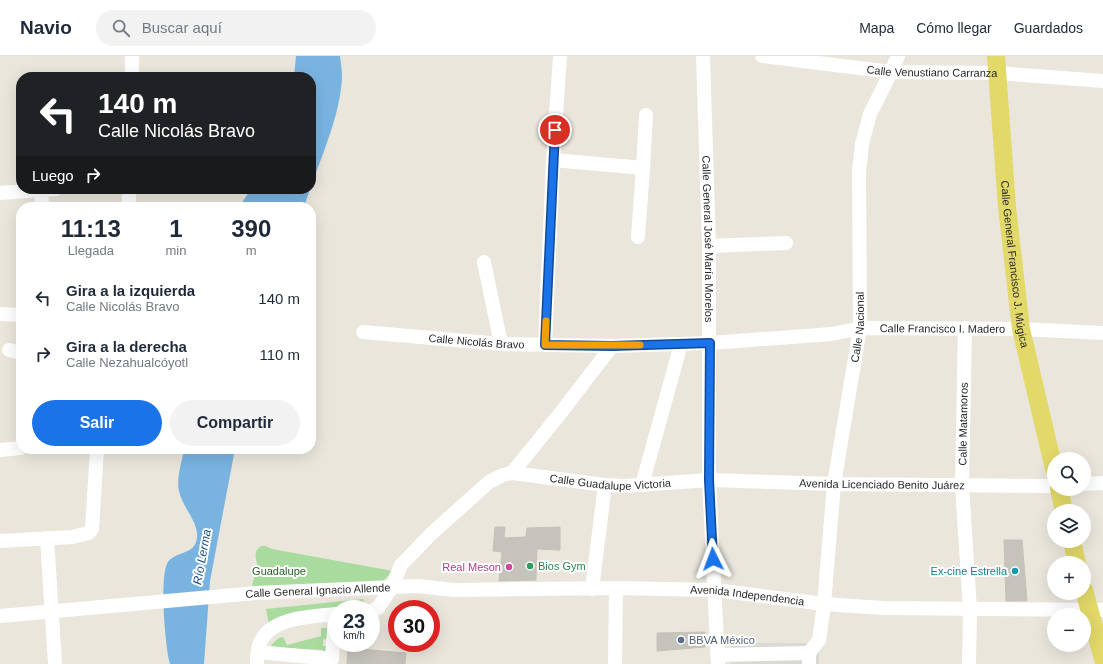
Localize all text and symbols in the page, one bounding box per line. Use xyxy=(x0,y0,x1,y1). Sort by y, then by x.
search box xyxy=(96,10,376,46)
text: Navio xyxy=(20,17,72,38)
icon: search xyxy=(110,17,132,39)
text: Buscar aquí xyxy=(142,19,222,36)
text: Mapa xyxy=(859,20,894,36)
text: Cómo llegar xyxy=(916,20,992,36)
text: Guardados xyxy=(1014,20,1083,36)
street label: Calle Venustiano Carranza xyxy=(866,63,998,79)
icon: left xyxy=(32,88,84,140)
text: 140 m xyxy=(98,88,177,119)
pin xyxy=(538,113,572,147)
icon: arrive xyxy=(544,119,566,141)
text: Calle Nicolás Bravo xyxy=(98,121,255,141)
street label: Calle General José María Morelos xyxy=(700,155,715,323)
icon: right xyxy=(82,164,104,186)
text: Luego xyxy=(32,167,74,184)
street label: Calle General Francisco J. Múgica xyxy=(999,180,1031,350)
text: 11:13 xyxy=(61,215,121,242)
text: 1 xyxy=(169,215,183,242)
text: 390 xyxy=(231,215,271,242)
text: Llegada xyxy=(68,243,114,258)
text: min xyxy=(166,243,186,258)
text: m xyxy=(246,243,257,258)
text: Gira a la izquierda xyxy=(66,282,195,299)
icon: left xyxy=(32,287,54,309)
text: 140 m xyxy=(258,290,300,307)
street label: Calle Nacional xyxy=(848,292,866,363)
text: Calle Nicolás Bravo xyxy=(66,299,179,314)
street label: Calle Francisco I. Madero xyxy=(880,322,1005,335)
street label: Calle Nicolás Bravo xyxy=(428,332,525,350)
text: Gira a la derecha xyxy=(66,338,187,355)
icon: right xyxy=(32,343,54,365)
text: 110 m xyxy=(259,346,300,363)
text: Calle Nezahualcóyotl xyxy=(66,355,188,370)
street label: Calle Matamoros xyxy=(956,382,970,466)
button: Salir xyxy=(32,400,162,446)
button: Compartir xyxy=(170,400,300,446)
map controls xyxy=(1047,452,1091,652)
button: search xyxy=(1047,452,1091,496)
street label: Calle Guadalupe Victoria xyxy=(549,472,672,492)
street label: Avenida Licenciado Benito Juárez xyxy=(799,477,965,491)
button: layers xyxy=(1047,504,1091,548)
water label: Río Lerma xyxy=(190,528,214,586)
position arrow xyxy=(692,538,734,580)
button: + xyxy=(1047,556,1091,600)
place label: Bios Gym xyxy=(538,560,586,572)
place label: Real Meson xyxy=(442,561,501,573)
marker: Bios Gym xyxy=(525,561,535,571)
marker: Real Meson xyxy=(504,562,514,572)
park label: Guadalupe xyxy=(252,565,306,577)
place label: Ex-cine Estrella xyxy=(931,565,1008,577)
marker: Ex-cine Estrella xyxy=(1010,566,1020,576)
street label: Calle General Ignacio Allende xyxy=(245,581,391,600)
street label: Avenida Independencia xyxy=(690,583,806,608)
speed limit sign: 30 xyxy=(388,600,440,652)
button: − xyxy=(1047,608,1091,652)
text: 23 xyxy=(343,610,365,632)
text: km/h xyxy=(343,630,365,641)
place label: BBVA México xyxy=(689,634,755,646)
marker: BBVA México xyxy=(676,635,686,645)

